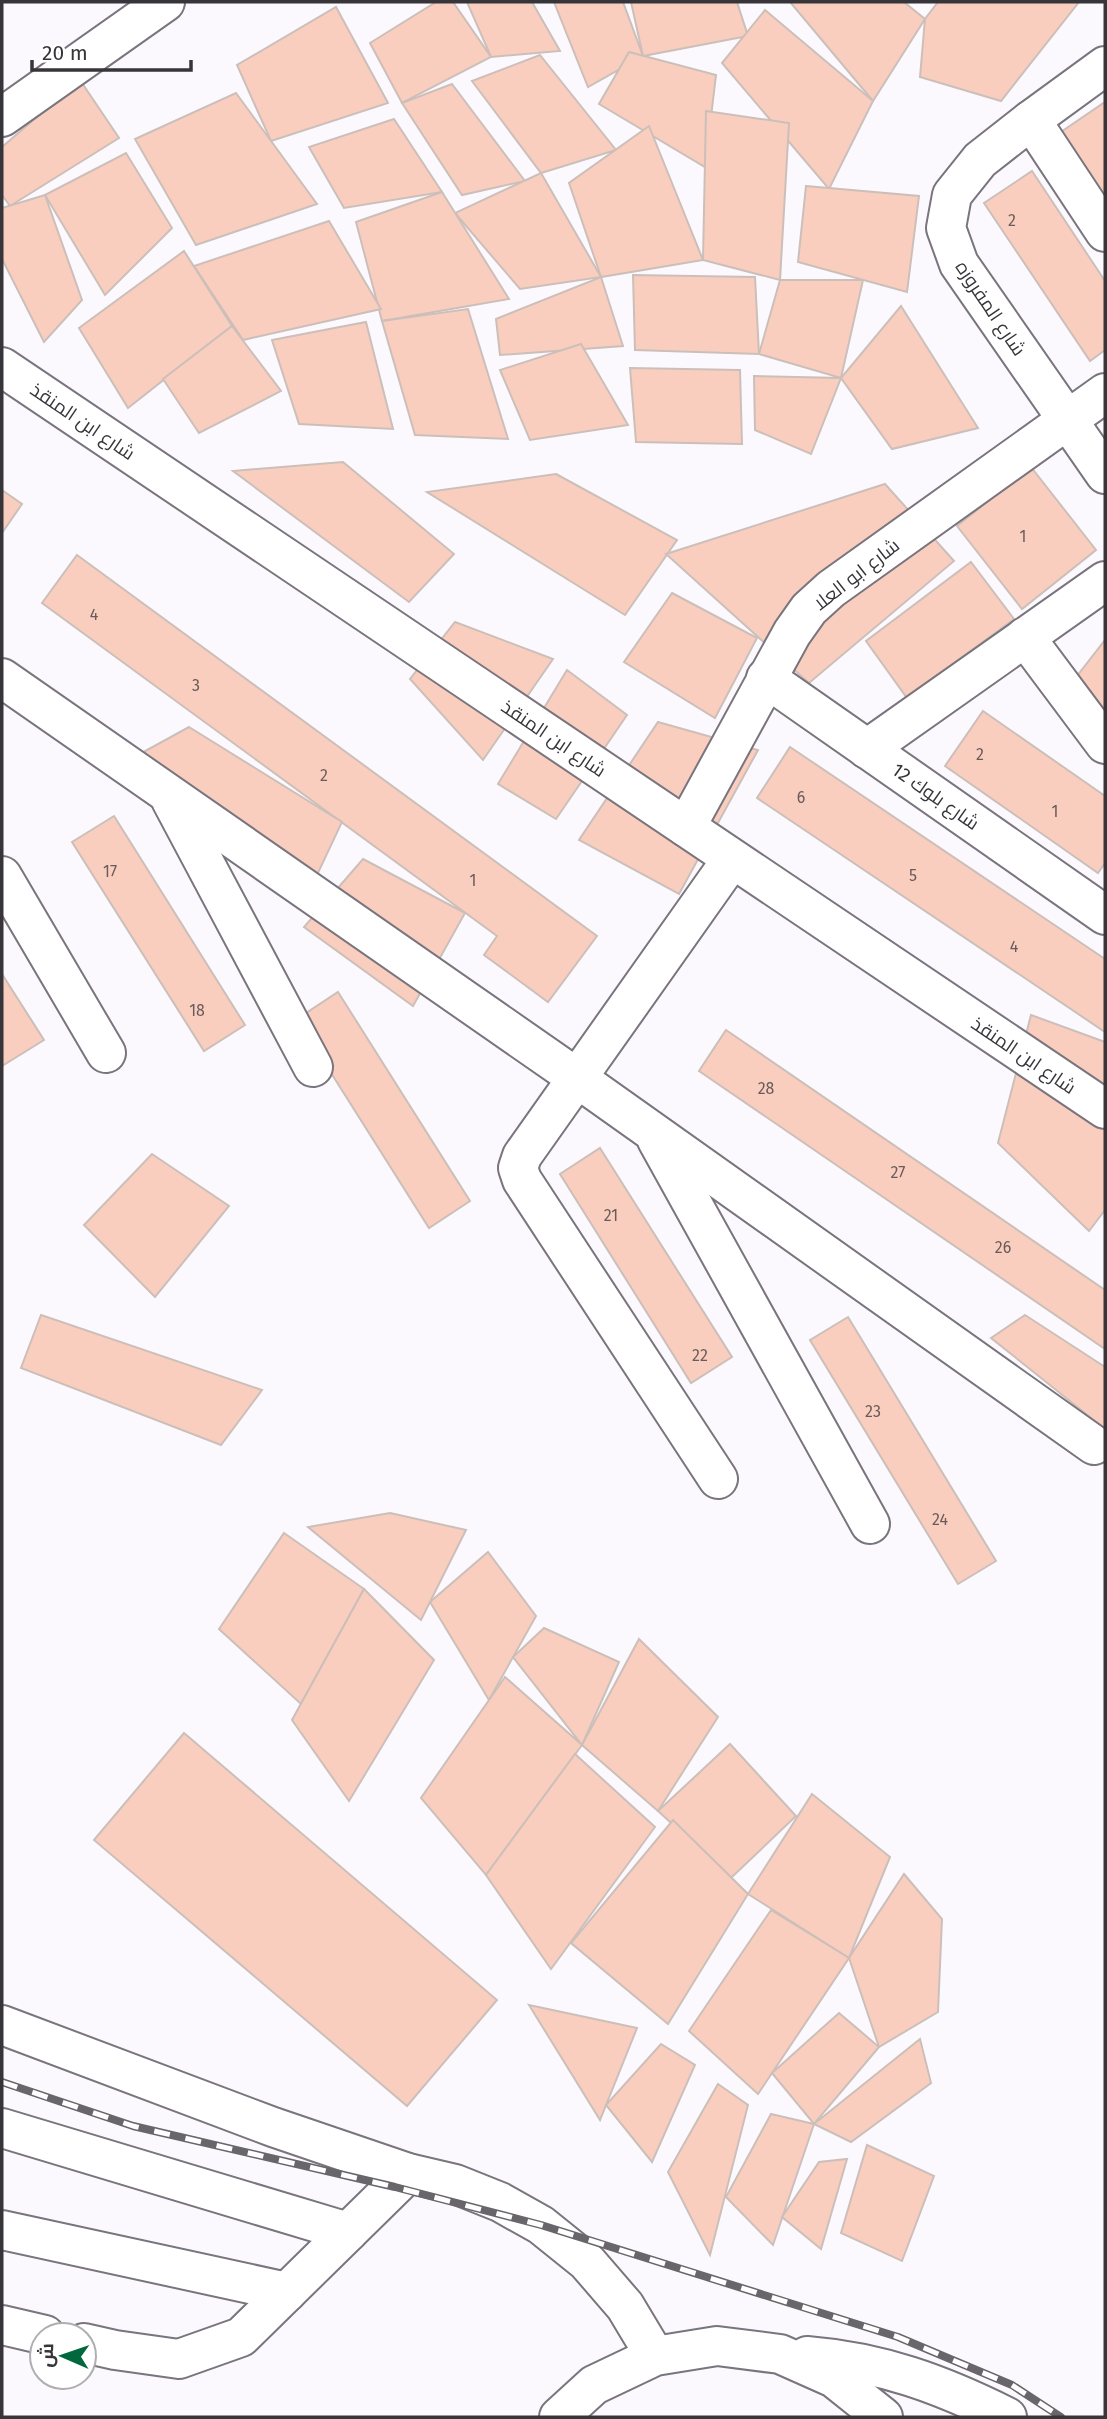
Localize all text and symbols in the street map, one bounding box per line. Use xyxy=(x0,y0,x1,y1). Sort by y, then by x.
scale bar xyxy=(32,28,191,72)
text: 20 m xyxy=(42,40,88,66)
house number: 2 xyxy=(1008,211,1016,230)
street label: شارع المفروزه xyxy=(949,257,1031,361)
street label: شارع ابن المنقذ xyxy=(25,378,139,467)
house number: 1 xyxy=(1020,527,1026,546)
street label: شارع ابو العلا xyxy=(809,534,905,617)
house number: 4 xyxy=(90,605,99,624)
house number: 3 xyxy=(192,676,200,695)
street label: شارع ابن المنقذ xyxy=(496,695,610,784)
house number: 2 xyxy=(976,745,984,764)
street label: شارع بلوك 12 xyxy=(886,758,984,837)
house number: 2 xyxy=(320,766,328,785)
house number: 6 xyxy=(797,788,805,807)
house number: 1 xyxy=(1052,802,1058,821)
house number: 17 xyxy=(103,862,117,881)
house number: 5 xyxy=(909,866,917,885)
house number: 1 xyxy=(470,871,476,890)
house number: 4 xyxy=(1010,937,1019,956)
house number: 18 xyxy=(189,1001,205,1020)
street label: شارع ابن المنقذ xyxy=(966,1012,1080,1101)
house number: 28 xyxy=(758,1079,775,1098)
house number: 27 xyxy=(891,1163,905,1182)
house number: 21 xyxy=(604,1206,618,1225)
house number: 26 xyxy=(995,1238,1011,1257)
house number: 22 xyxy=(692,1346,708,1365)
house number: 23 xyxy=(865,1402,881,1421)
house number: 24 xyxy=(932,1510,948,1529)
north arrow xyxy=(28,2321,98,2391)
text: ش xyxy=(35,2343,58,2368)

